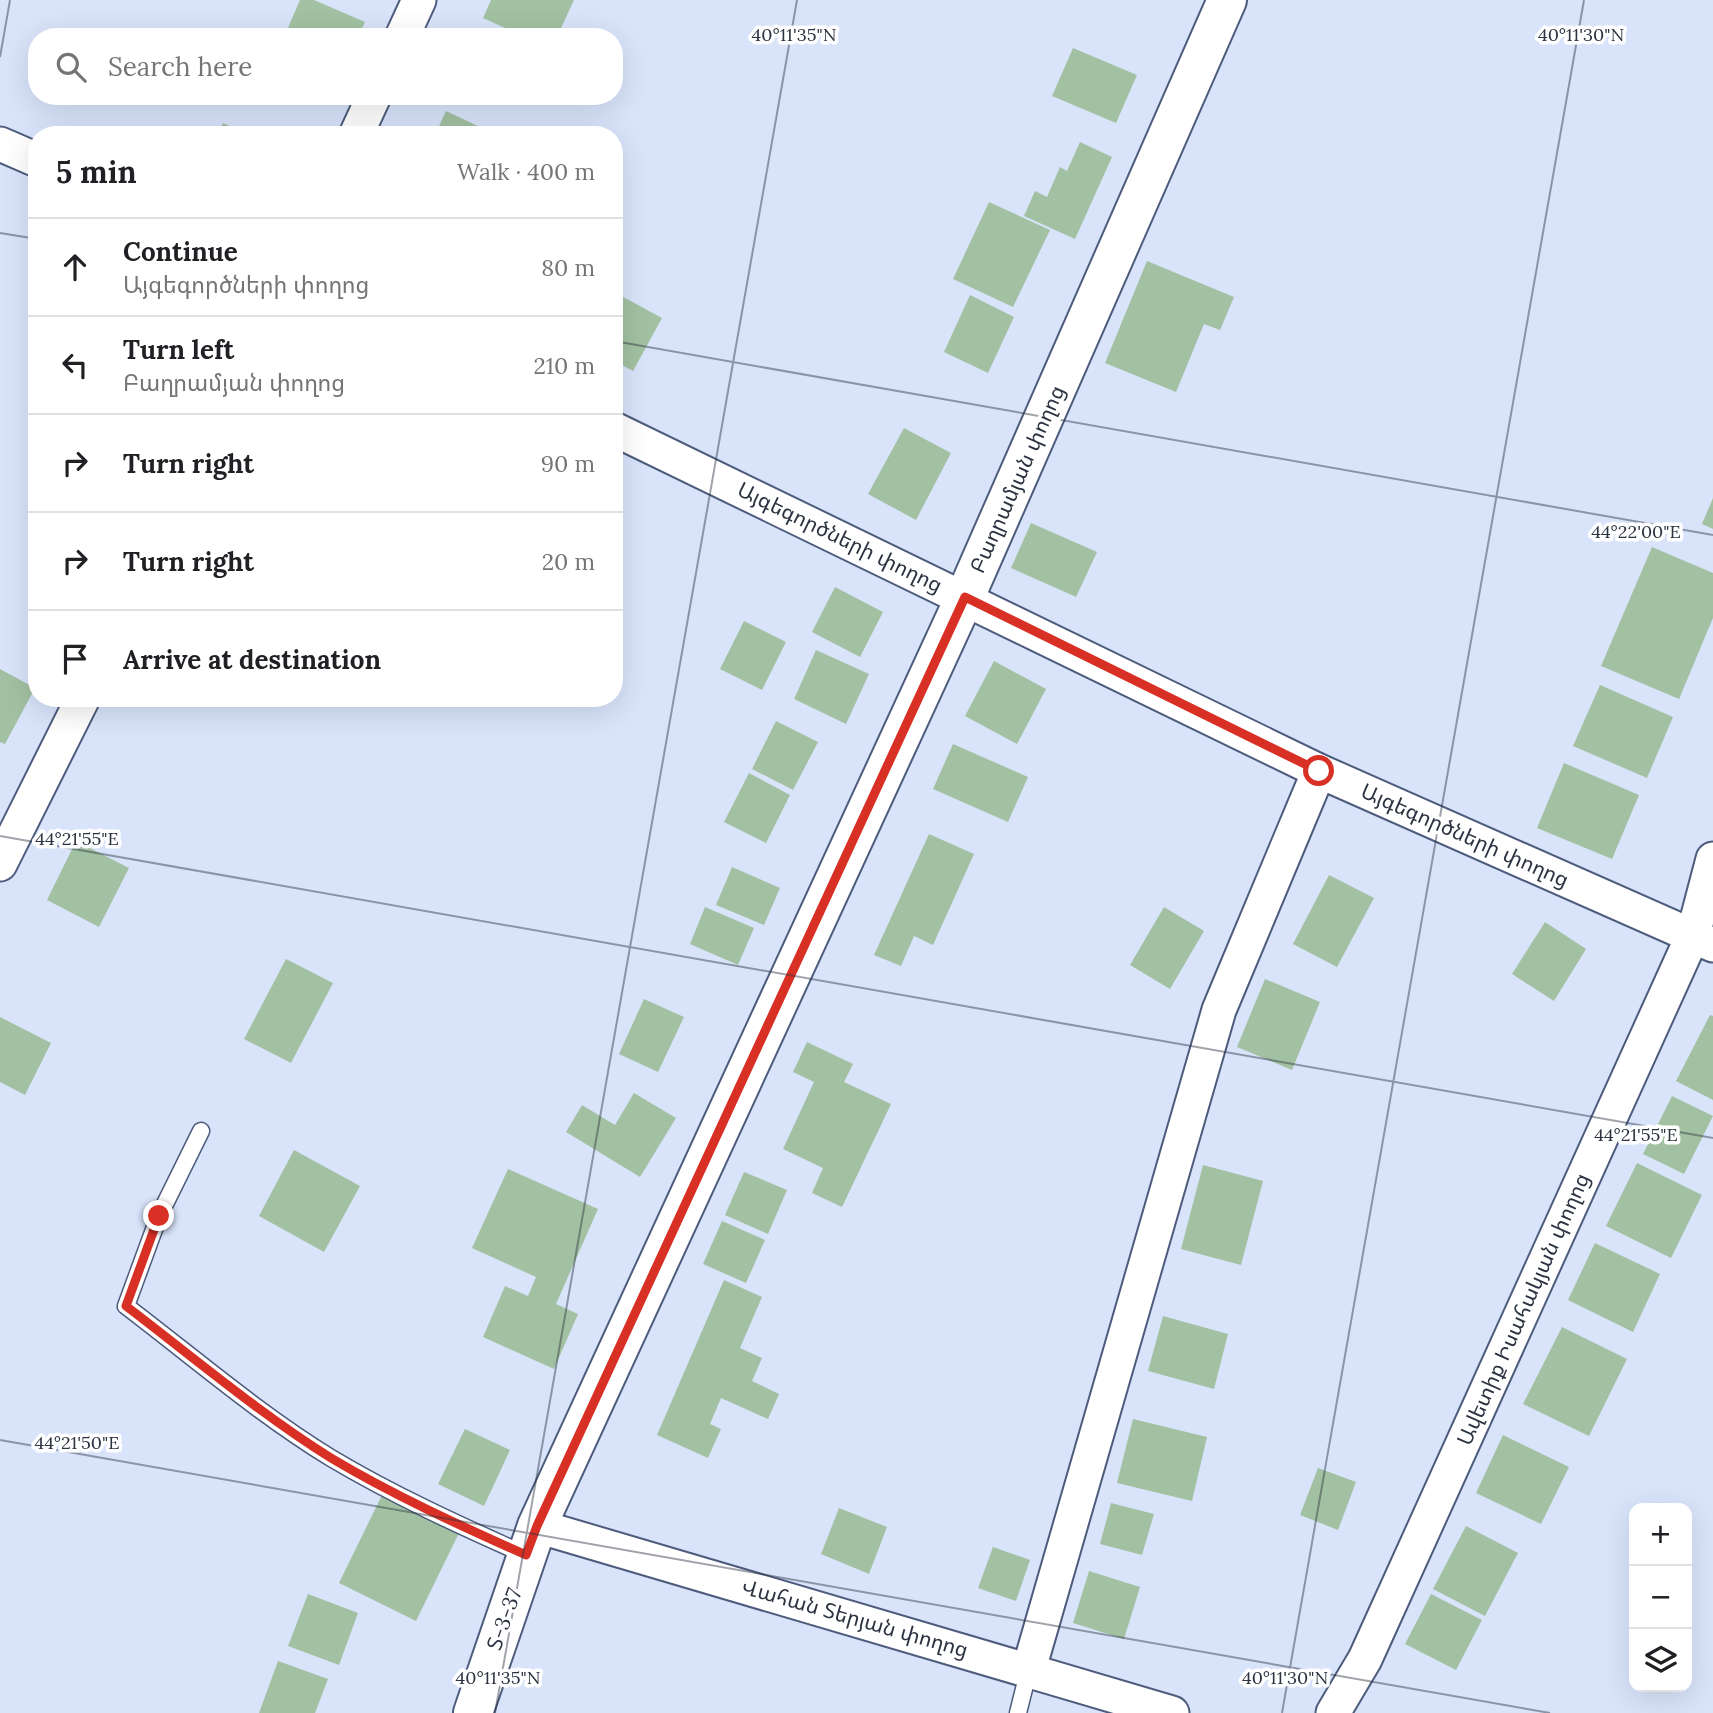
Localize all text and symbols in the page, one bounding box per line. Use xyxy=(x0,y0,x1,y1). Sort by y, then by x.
text: 40°11'35"N xyxy=(752,23,836,46)
text: 40°11'30"N xyxy=(1538,23,1624,46)
search box xyxy=(28,28,623,105)
icon: search xyxy=(52,48,90,86)
text: Search here xyxy=(108,50,252,83)
text: 5 min xyxy=(56,153,137,191)
text: Walk · 400 m xyxy=(457,157,595,186)
text: Continue xyxy=(123,235,238,268)
icon: ahead xyxy=(56,248,94,286)
text: 80 m xyxy=(541,253,595,282)
text: Այգեգործների փողոց xyxy=(123,270,369,299)
text: Turn left xyxy=(123,333,234,366)
icon: left xyxy=(56,346,94,384)
text: 210 m xyxy=(533,351,595,380)
text: Բաղրամյան փողոց xyxy=(123,368,345,397)
street label: Բաղրամյան փողոց xyxy=(963,381,1071,577)
icon: right xyxy=(56,444,94,482)
text: Turn right xyxy=(123,447,254,480)
text: 90 m xyxy=(541,449,595,478)
street label: Այգեգործների փողոց xyxy=(733,476,947,598)
text: 44°22'00"E xyxy=(1591,520,1681,543)
icon: right xyxy=(56,542,94,580)
text: Turn right xyxy=(123,545,254,578)
text: 20 m xyxy=(542,547,595,576)
icon: arrive xyxy=(56,640,94,678)
text: Arrive at destination xyxy=(123,643,381,676)
route start xyxy=(1303,755,1334,786)
street label: Այգեգործների փողոց xyxy=(1357,777,1573,893)
text: 44°21'55"E xyxy=(35,827,119,850)
text: 44°21'55"E xyxy=(1594,1123,1678,1146)
street label: Ավետիք Իսահակյան փողոց xyxy=(1451,1169,1595,1449)
route end xyxy=(143,1200,174,1231)
text: 44°21'50"E xyxy=(35,1431,119,1454)
map controls xyxy=(1629,1503,1692,1692)
button: + xyxy=(1629,1503,1692,1566)
button: − xyxy=(1629,1566,1692,1629)
street label: Վահան Տերյան փողոց xyxy=(739,1573,971,1663)
street label: Տ-3-37 xyxy=(480,1584,528,1654)
button: layers xyxy=(1629,1629,1692,1692)
text: 40°11'35"N xyxy=(456,1666,540,1689)
text: 40°11'30"N xyxy=(1242,1666,1328,1689)

